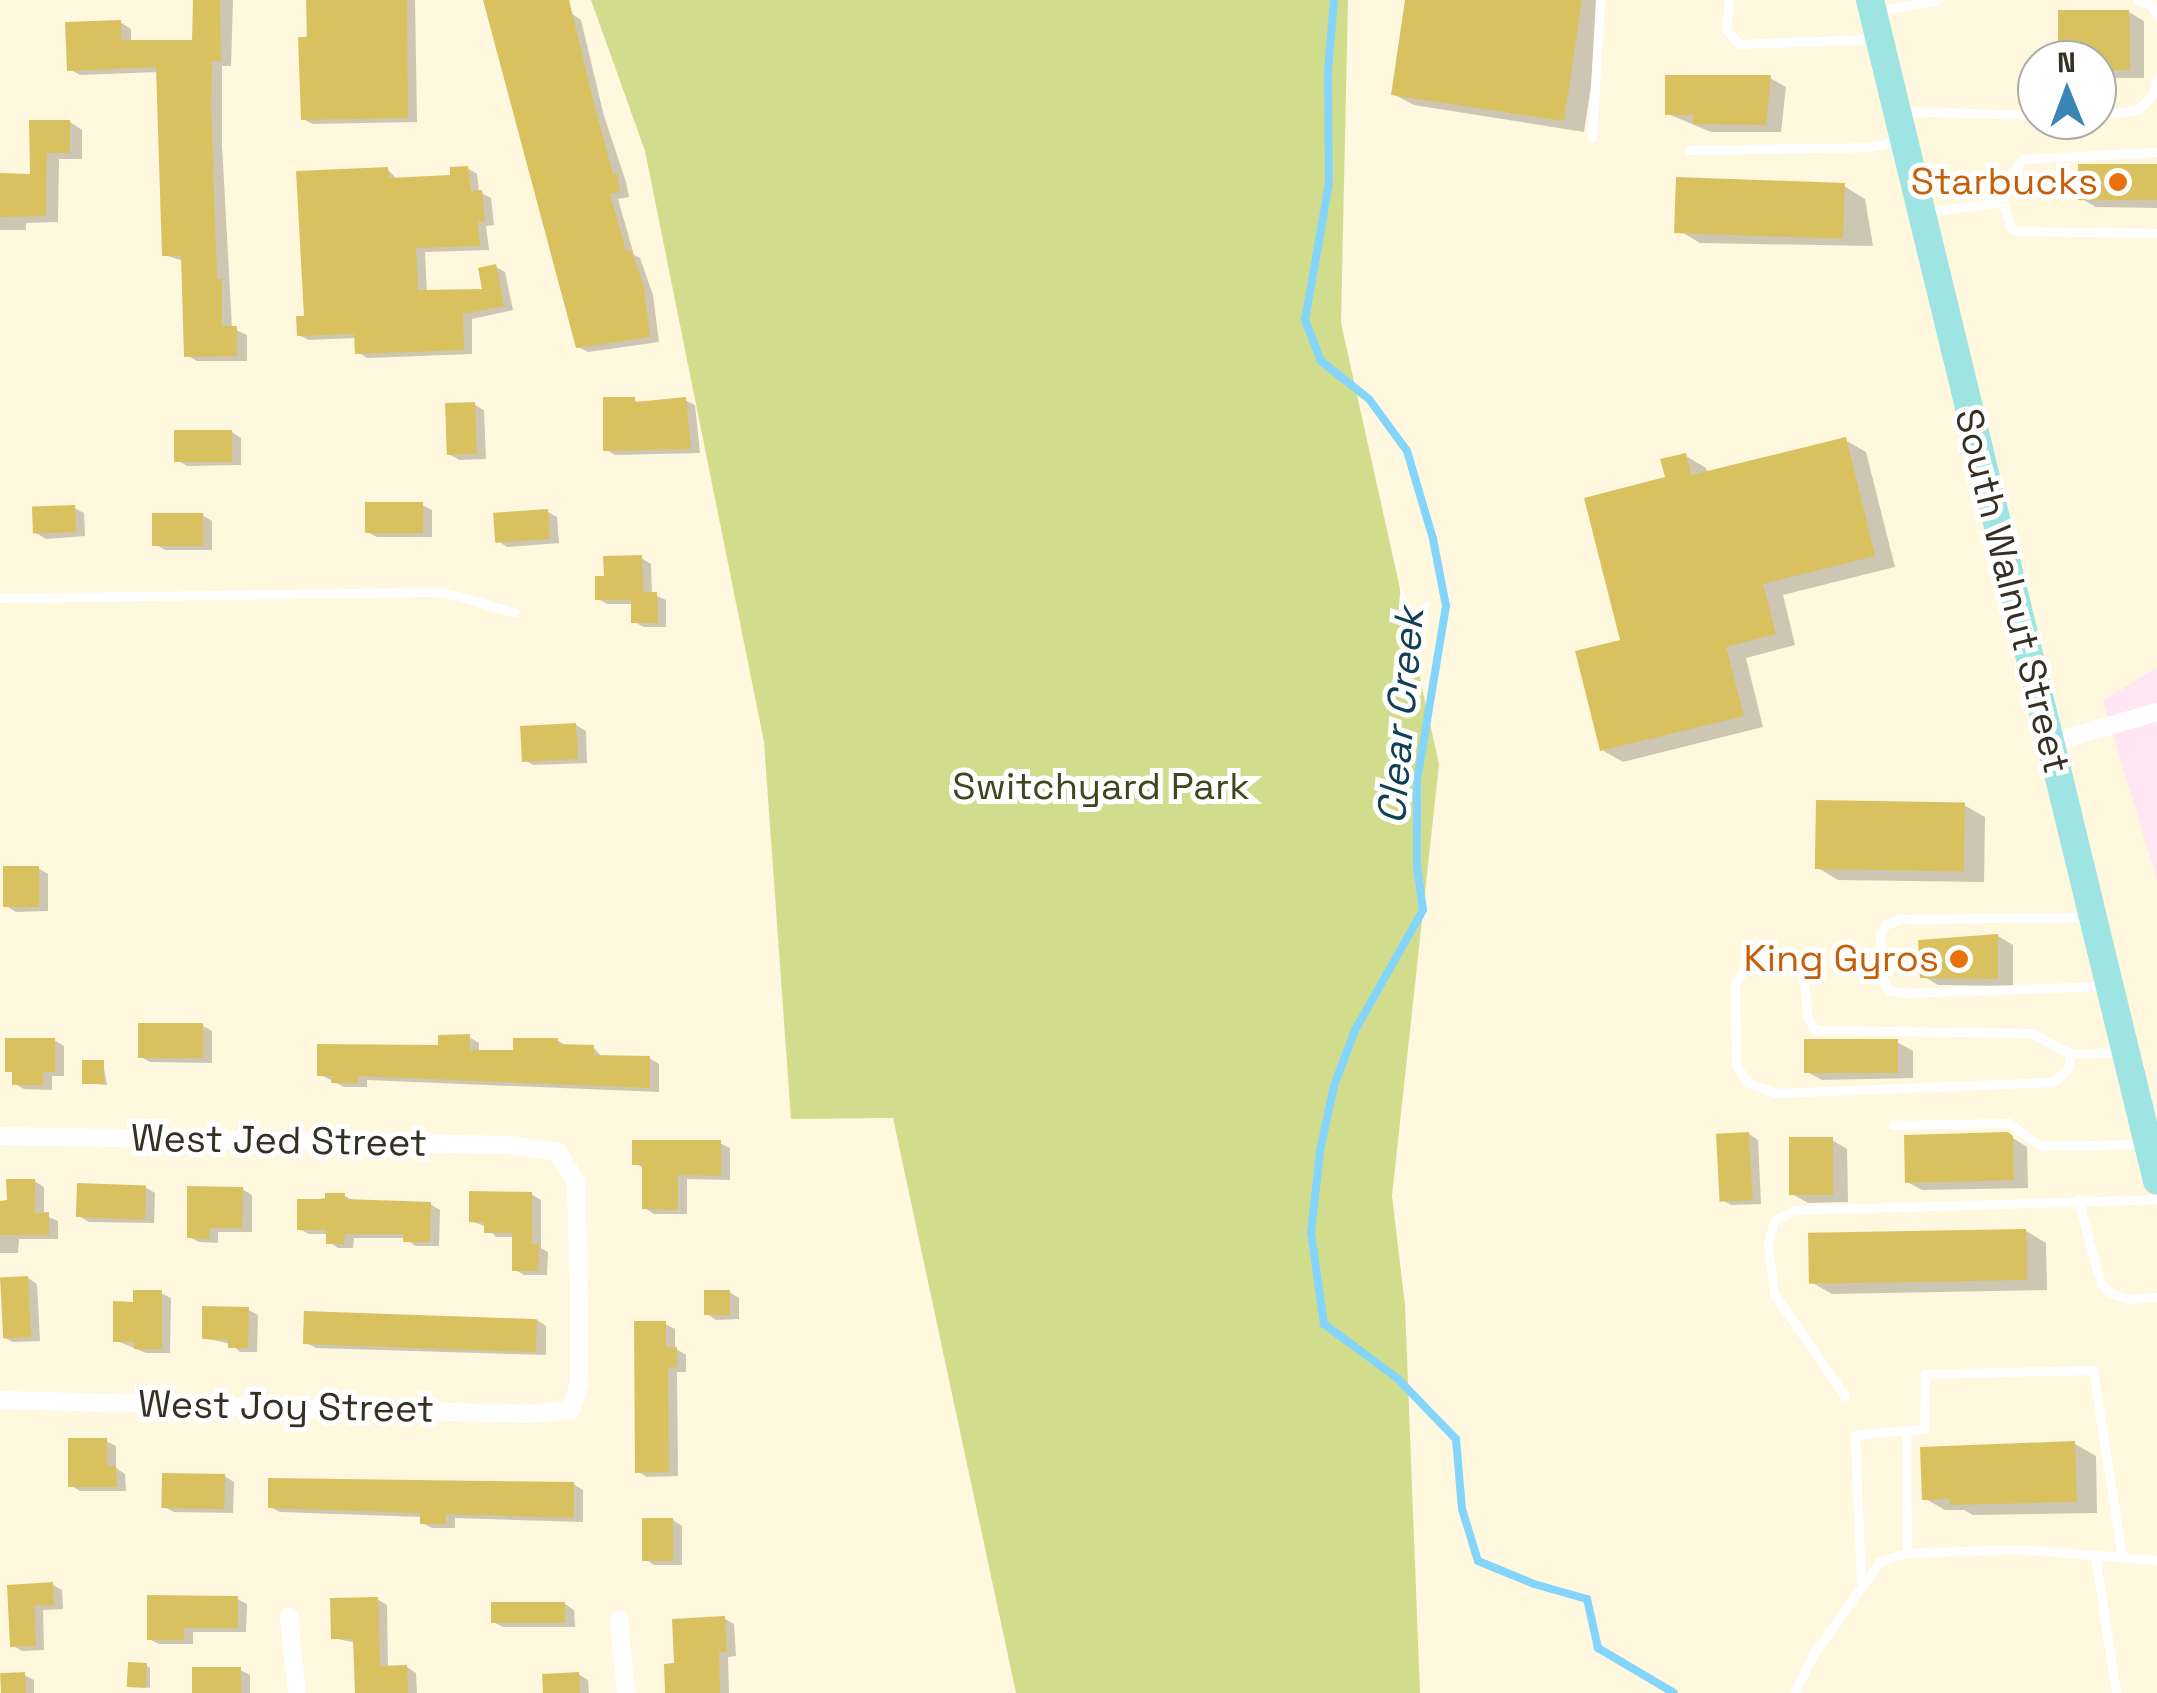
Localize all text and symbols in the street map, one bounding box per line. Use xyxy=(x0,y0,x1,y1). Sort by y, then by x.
north arrow xyxy=(2017,40,2117,140)
text: N xyxy=(2057,44,2076,80)
place label: Starbucks xyxy=(1911,159,2098,205)
marker: Starbucks xyxy=(2107,171,2129,193)
street label: South Walnut Street xyxy=(1945,404,2079,778)
water label: Clear Creek xyxy=(1368,606,1434,826)
park label: Switchyard Park xyxy=(952,764,1250,810)
place label: King Gyros xyxy=(1744,936,1939,982)
marker: King Gyros xyxy=(1948,948,1970,970)
street label: West Jed Street xyxy=(130,1116,428,1166)
street label: West Joy Street xyxy=(137,1382,435,1432)

